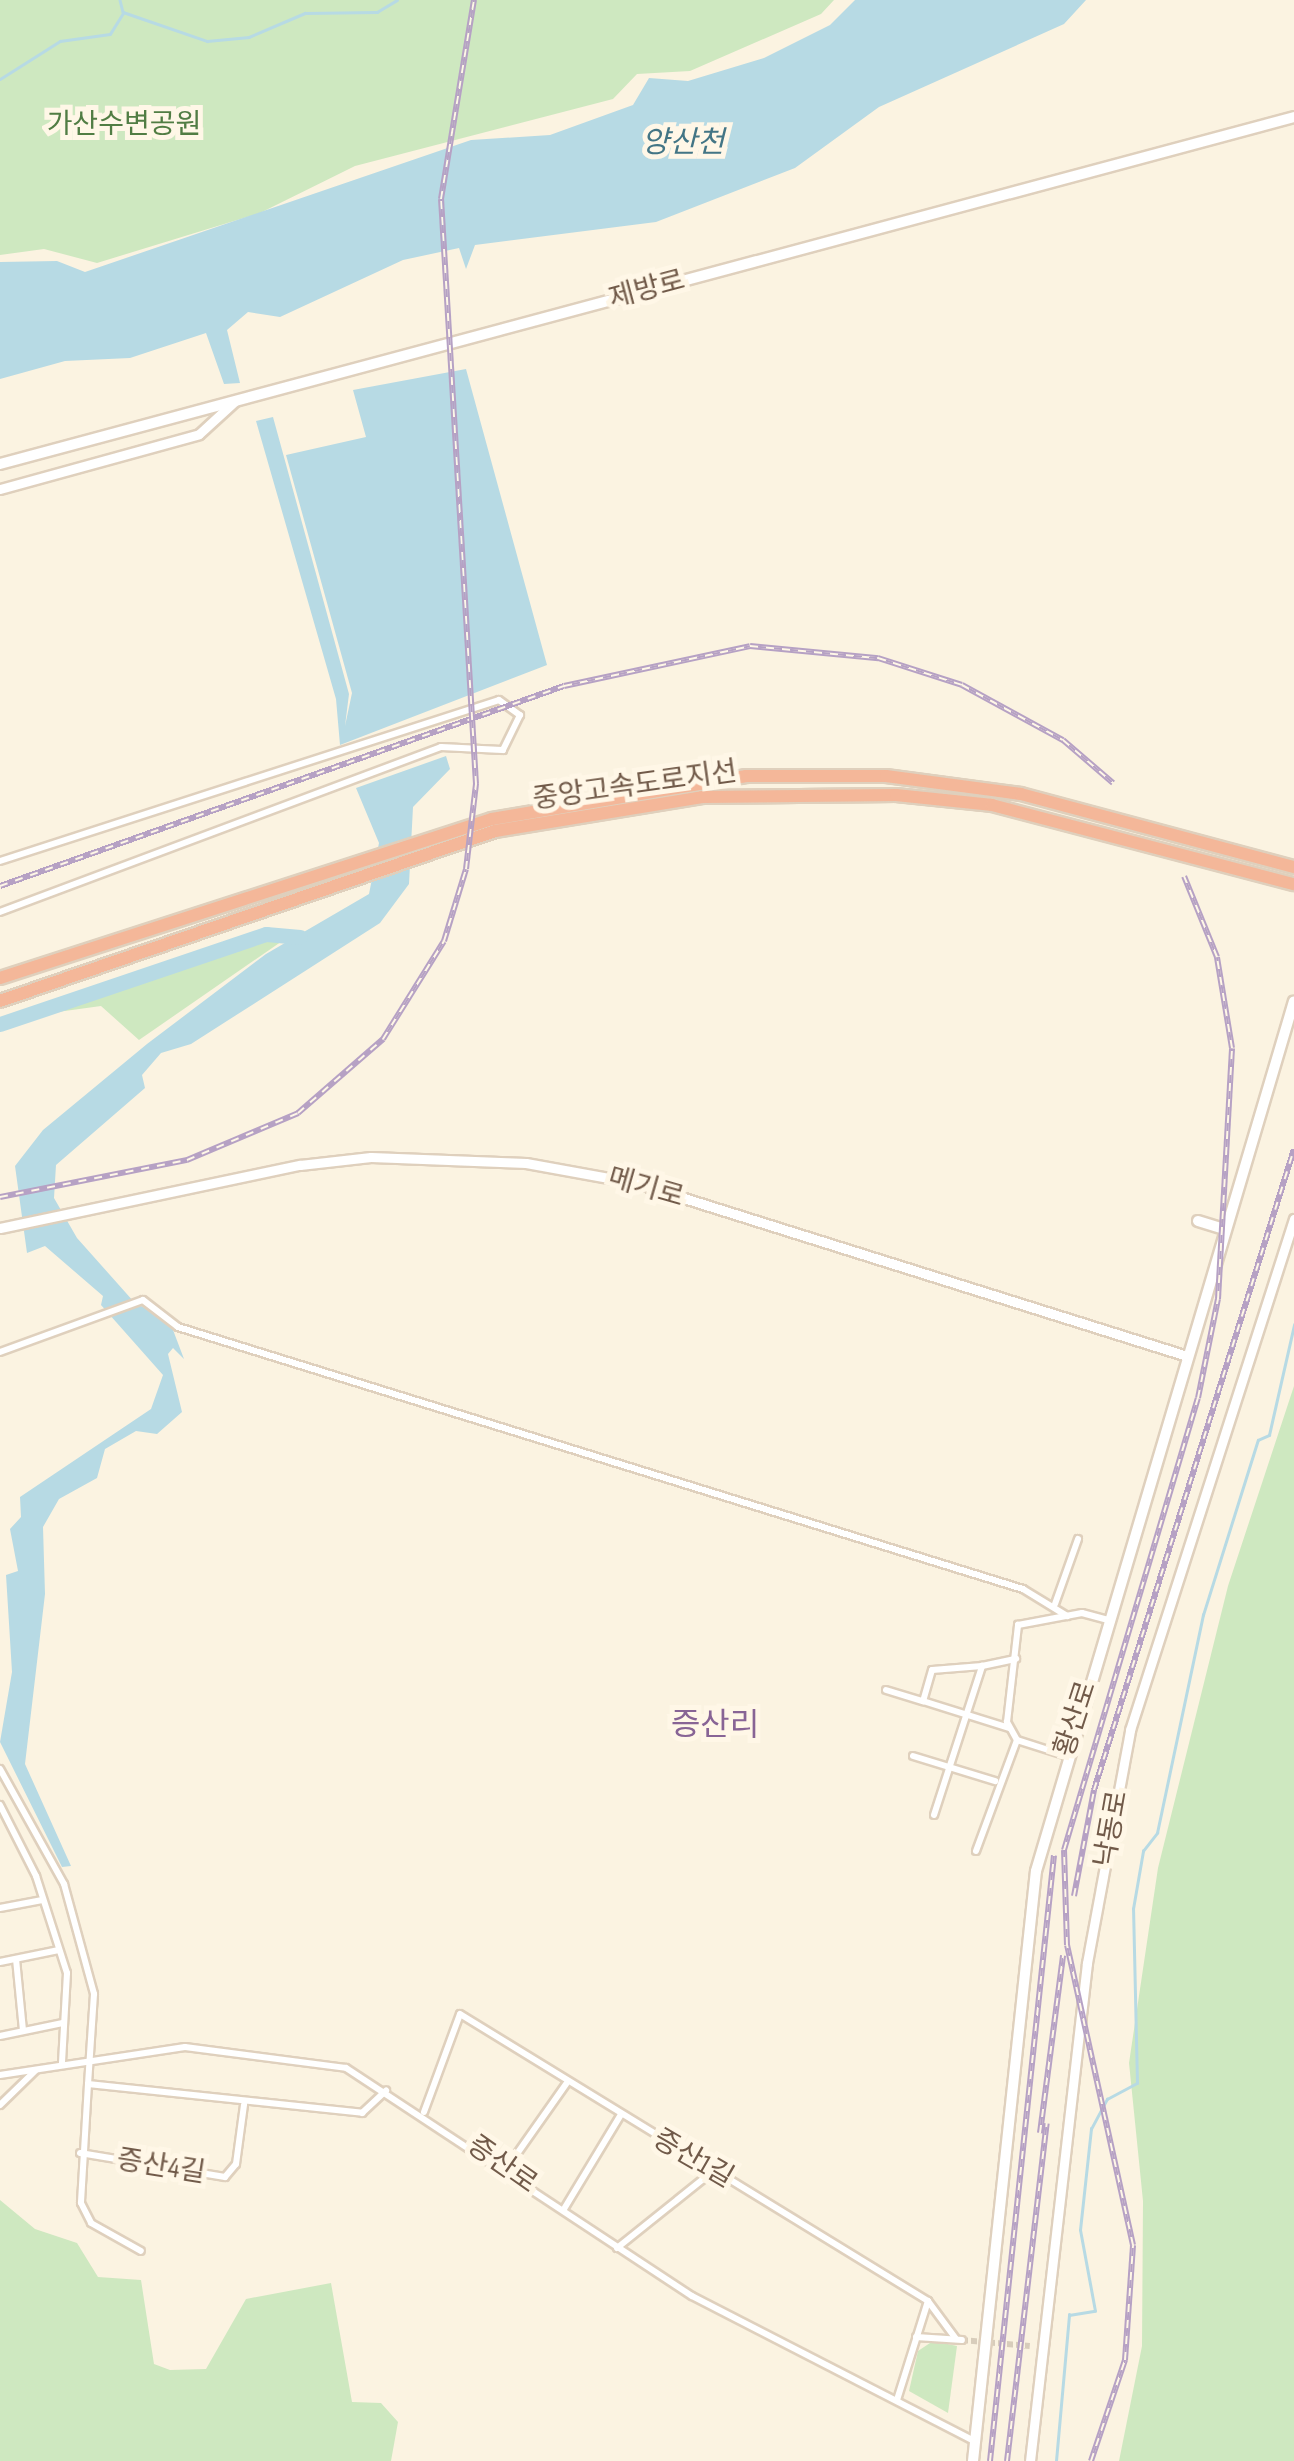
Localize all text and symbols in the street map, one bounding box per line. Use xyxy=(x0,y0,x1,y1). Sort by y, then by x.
park label: 가산수변공원 xyxy=(47,108,201,142)
water label: 양산천 xyxy=(642,125,724,161)
street label: 제방로 xyxy=(605,264,689,316)
street label: 중앙고속도로지선 xyxy=(531,755,739,817)
street label: 메기로 xyxy=(604,1161,688,1215)
street label: 황산로 xyxy=(1048,1677,1104,1761)
district label: 증산리 xyxy=(671,1707,759,1745)
street label: 낙동로 xyxy=(1089,1788,1135,1870)
street label: 증산1길 xyxy=(647,2123,739,2195)
street label: 증산로 xyxy=(461,2129,543,2201)
street label: 증산4길 xyxy=(114,2143,208,2191)

